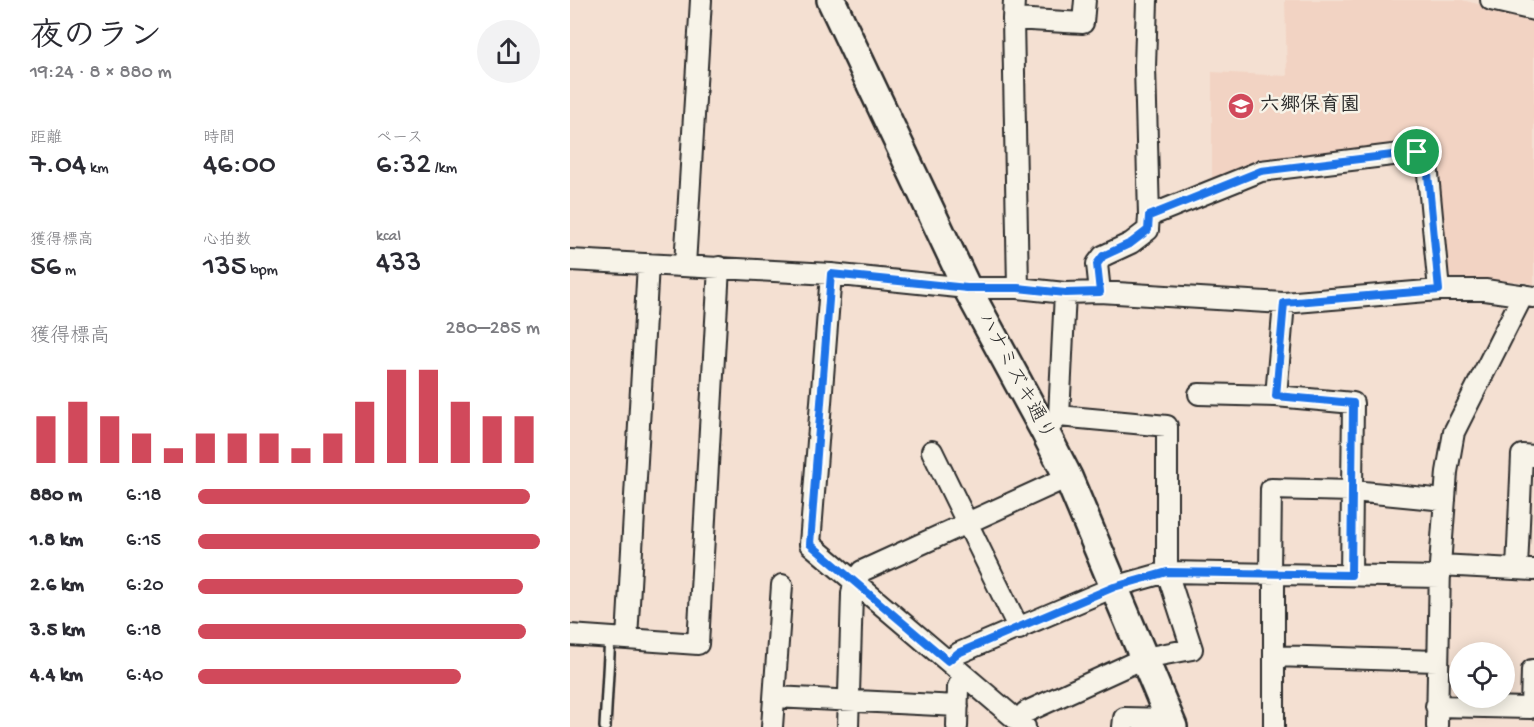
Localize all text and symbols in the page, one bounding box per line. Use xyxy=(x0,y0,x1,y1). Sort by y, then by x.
text: 夜のラン xyxy=(30,20,162,58)
button: share xyxy=(477,20,540,83)
text: 19:24 · 8 × 880 m xyxy=(30,62,172,85)
school or university icon: 六郷保育園 xyxy=(1226,91,1256,121)
place label: 六郷保育園 xyxy=(1260,93,1360,118)
pin xyxy=(1391,126,1442,177)
text: 距離 xyxy=(30,130,62,149)
text: 時間 xyxy=(203,130,235,149)
text: ペース xyxy=(376,130,423,149)
icon: arrive xyxy=(1400,135,1433,168)
text: 7.04 xyxy=(30,149,86,184)
text: 46:00 xyxy=(203,149,276,184)
text: 6:32 xyxy=(376,149,431,184)
text: km xyxy=(86,160,109,179)
text: /km xyxy=(431,160,457,179)
text: kcal xyxy=(376,228,401,247)
text: 獲得標高 xyxy=(30,232,94,251)
text: 心拍数 xyxy=(203,232,251,251)
text: 433 xyxy=(376,247,421,282)
text: 56 xyxy=(30,251,61,286)
text: 135 xyxy=(203,251,246,286)
text: m xyxy=(61,262,76,281)
text: bpm xyxy=(246,262,278,281)
street label: ハナミズキ通り xyxy=(972,309,1059,445)
text: 280–285 m xyxy=(445,318,540,341)
text: 獲得標高 xyxy=(30,326,110,349)
text: 880 m xyxy=(30,485,82,508)
text: 6:18 xyxy=(126,485,161,508)
text: 1.8 km xyxy=(30,530,83,553)
text: 6:15 xyxy=(126,530,161,553)
text: 2.6 km xyxy=(30,575,84,598)
text: 6:20 xyxy=(126,575,164,598)
text: 3.5 km xyxy=(30,620,85,643)
text: 6:18 xyxy=(126,620,161,643)
map controls xyxy=(1449,642,1515,708)
button: locate xyxy=(1449,642,1515,708)
text: 4.4 km xyxy=(30,665,83,688)
text: 6:40 xyxy=(126,665,163,688)

